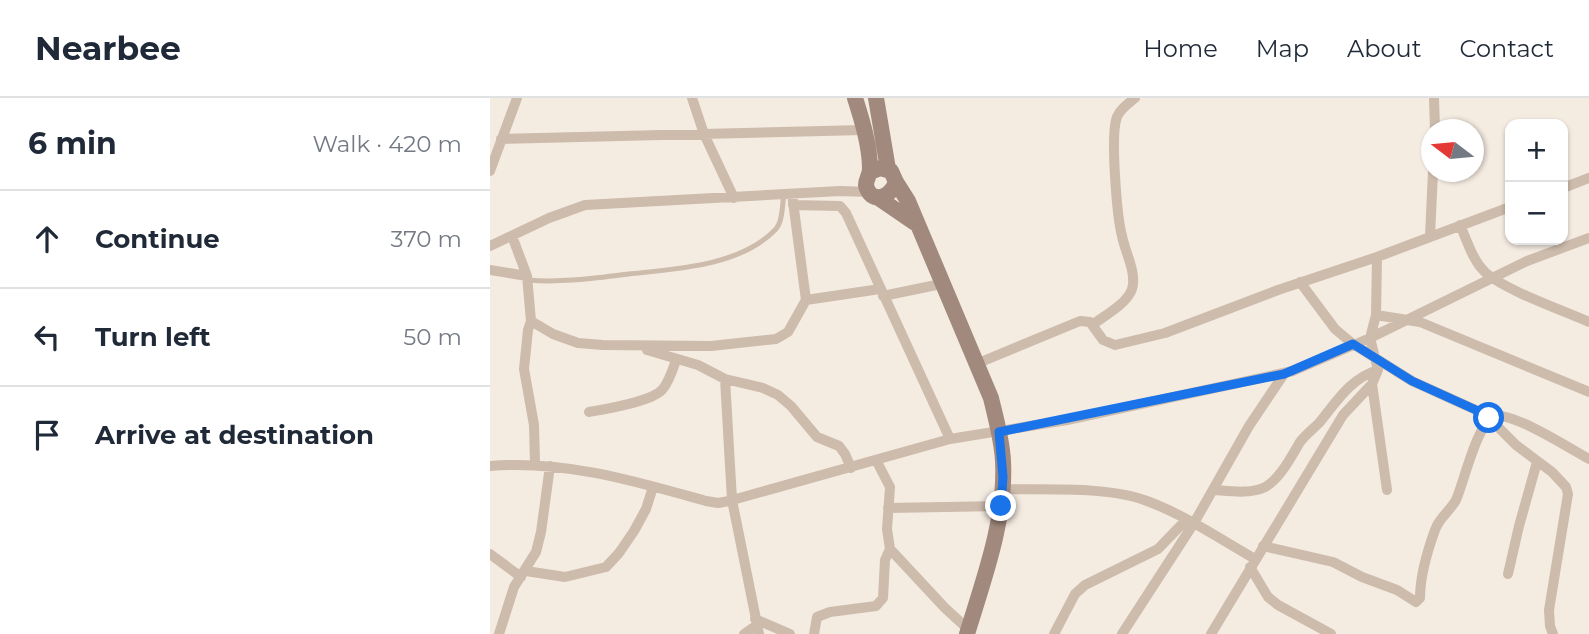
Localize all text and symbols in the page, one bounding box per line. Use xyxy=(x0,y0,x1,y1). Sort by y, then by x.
text: Nearbee xyxy=(35,28,181,68)
text: Home xyxy=(1143,34,1218,63)
text: Map xyxy=(1256,34,1309,63)
text: About xyxy=(1347,34,1421,63)
text: Contact xyxy=(1459,34,1554,63)
north arrow xyxy=(1421,119,1484,182)
map controls xyxy=(1505,119,1568,245)
button: + xyxy=(1505,119,1568,182)
text: 6 min xyxy=(28,125,117,162)
text: Walk · 420 m xyxy=(313,130,462,158)
button: − xyxy=(1505,182,1568,245)
icon: ahead xyxy=(28,220,66,258)
text: Continue xyxy=(95,223,220,255)
text: 370 m xyxy=(391,225,462,253)
icon: left xyxy=(28,318,66,356)
text: Turn left xyxy=(95,321,211,353)
text: 50 m xyxy=(403,323,462,351)
route start xyxy=(1473,402,1504,433)
icon: arrive xyxy=(28,416,66,454)
text: Arrive at destination xyxy=(95,419,374,451)
route end xyxy=(985,490,1016,521)

